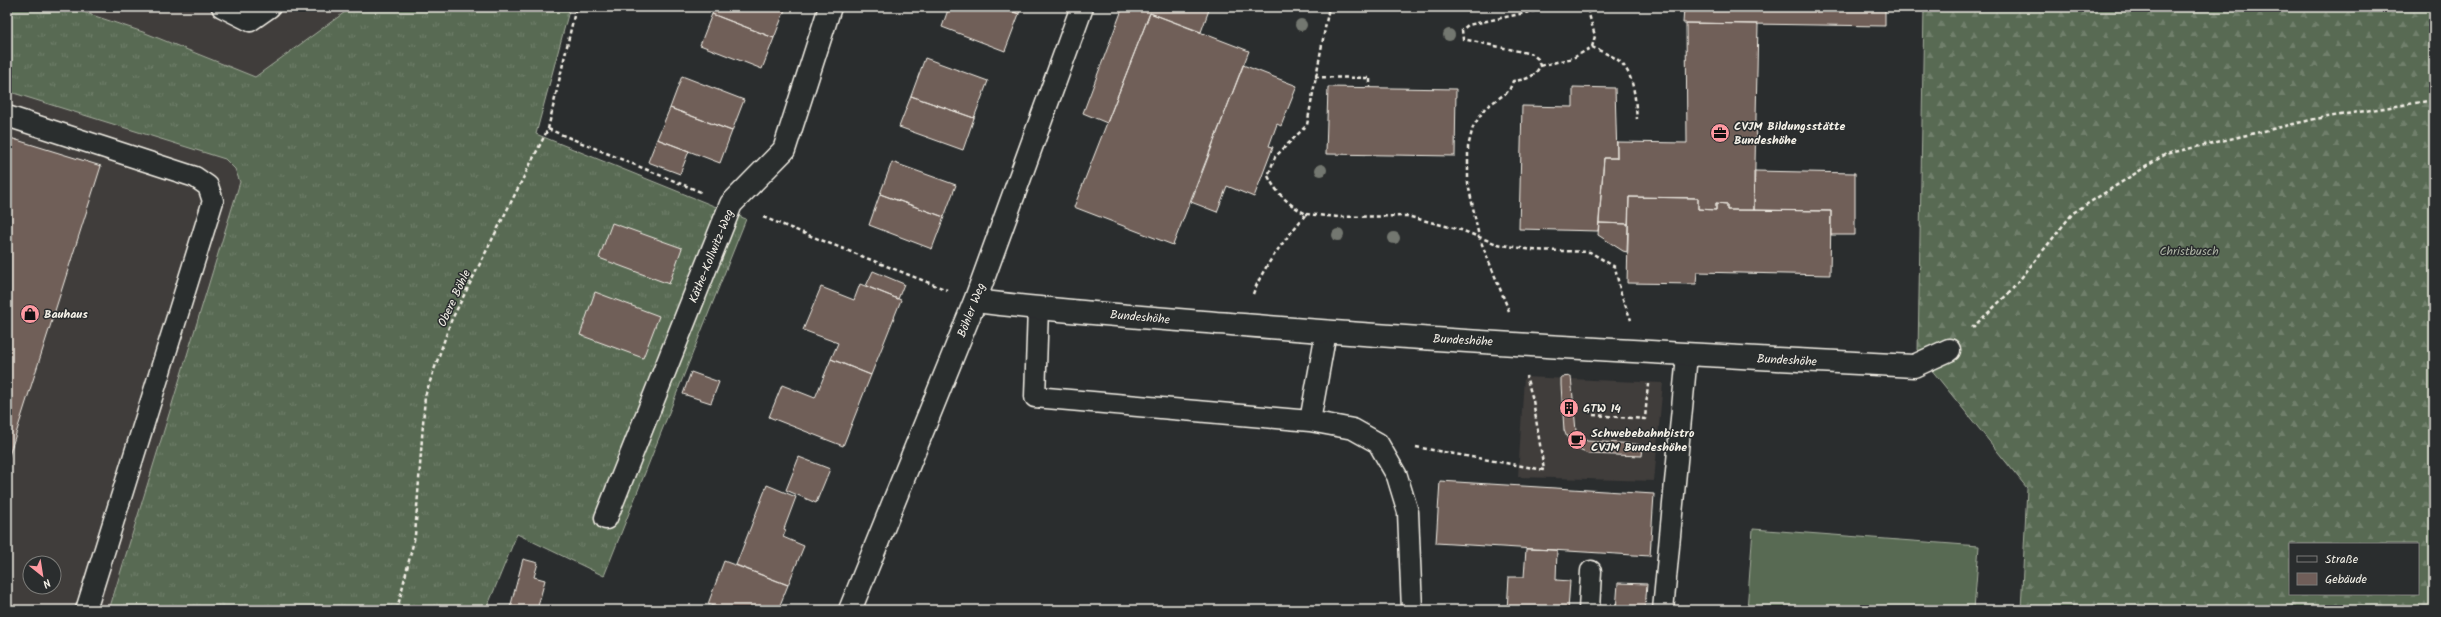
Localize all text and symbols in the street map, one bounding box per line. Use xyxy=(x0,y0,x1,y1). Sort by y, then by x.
place label: CVJM Bildungsstätte Bundeshöhe xyxy=(1734,117,1845,150)
office icon: CVJM Bildungsstätte Bundeshöhe xyxy=(1709,122,1731,144)
street label: Käthe-Kollwitz-Weg xyxy=(684,206,739,306)
park label: Christbusch xyxy=(2159,242,2219,261)
street label: Obere Böhle xyxy=(433,266,476,330)
street label: Böhler Weg xyxy=(952,280,991,340)
shop icon: Bauhaus xyxy=(19,303,41,325)
place label: Bauhaus xyxy=(44,305,88,324)
street label: Bundeshöhe xyxy=(1109,305,1171,330)
street label: Bundeshöhe xyxy=(1433,329,1494,352)
street label: Bundeshöhe xyxy=(1757,349,1818,372)
building icon: GTW 14 xyxy=(1558,397,1580,419)
place label: GTW 14 xyxy=(1583,399,1621,418)
place label: Schwebebahnbistro CVJM Bundeshöhe xyxy=(1591,424,1695,457)
cafe icon: Schwebebahnbistro CVJM Bundeshöhe xyxy=(1566,429,1588,451)
legend xyxy=(2289,543,2419,595)
text: Straße xyxy=(2325,550,2359,569)
north arrow xyxy=(22,555,62,595)
text: Gebäude xyxy=(2325,570,2367,589)
text: N xyxy=(39,573,54,592)

